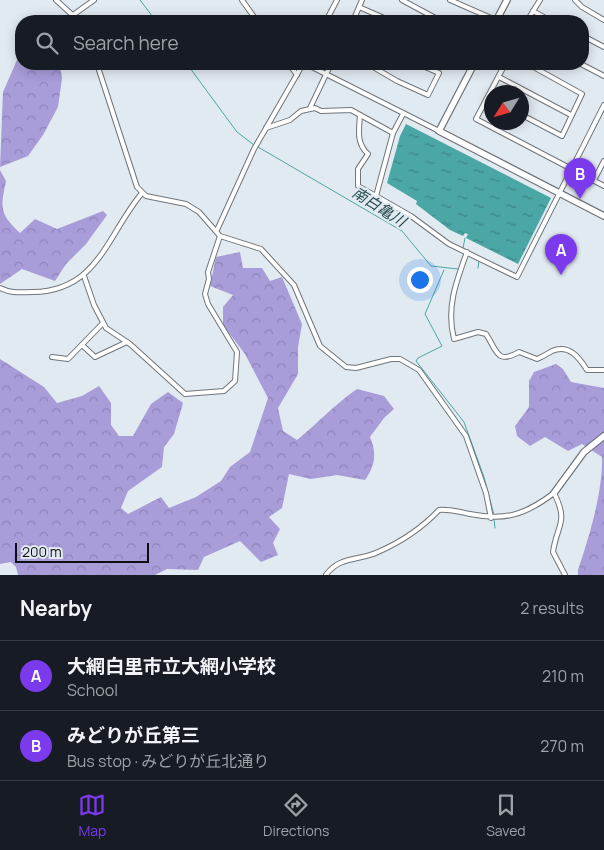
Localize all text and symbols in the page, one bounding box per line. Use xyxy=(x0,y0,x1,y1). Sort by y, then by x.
search box xyxy=(15,15,589,70)
icon: search xyxy=(33,29,61,57)
text: Search here xyxy=(73,30,179,56)
north arrow xyxy=(484,85,529,130)
pin: B xyxy=(564,158,596,199)
water label: 南白亀川 xyxy=(348,182,412,232)
pin: A xyxy=(545,234,577,275)
your location xyxy=(407,267,433,293)
scale bar xyxy=(15,540,149,563)
text: 200 m xyxy=(22,542,62,561)
text: Nearby xyxy=(20,594,92,622)
text: 2 results xyxy=(520,597,584,619)
text: 大網白里市立大網小学校 xyxy=(67,653,276,679)
text: A xyxy=(31,665,41,687)
text: 210 m xyxy=(542,665,584,687)
text: School xyxy=(67,679,118,701)
text: みどりが丘第三 xyxy=(67,722,200,748)
text: B xyxy=(31,735,41,757)
text: 270 m xyxy=(540,735,584,757)
text: Bus stop · みどりが丘北通り xyxy=(67,750,269,772)
tab: Map xyxy=(78,791,106,840)
tab: Directions xyxy=(263,791,329,840)
tab: Saved xyxy=(486,791,526,840)

